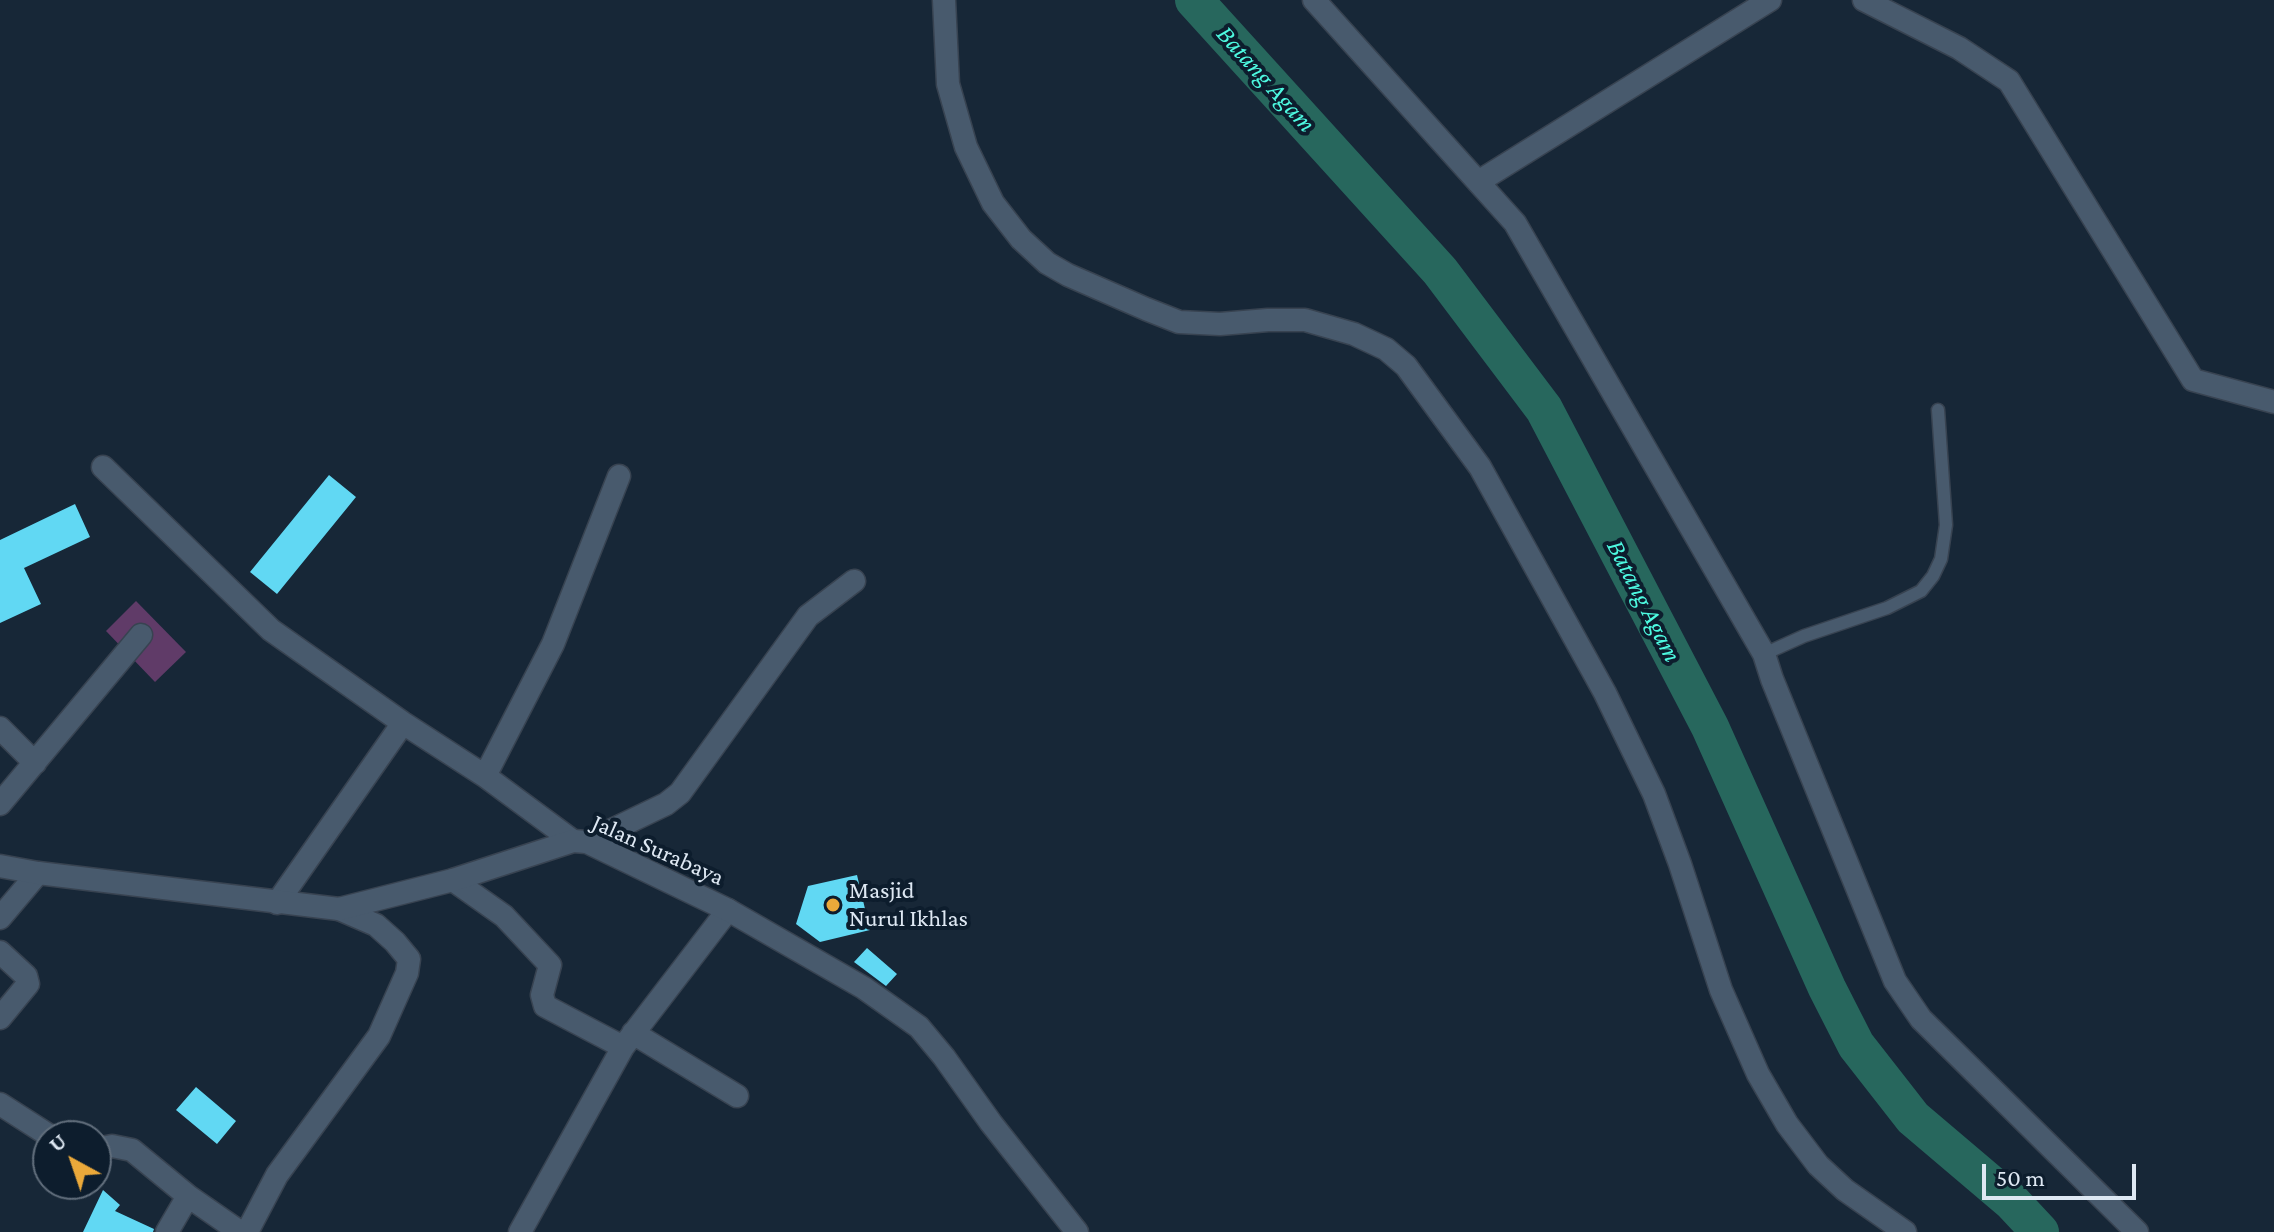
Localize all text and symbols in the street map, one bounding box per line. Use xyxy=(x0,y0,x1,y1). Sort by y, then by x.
water label: Batang Agam xyxy=(1210,19,1322,139)
water label: Batang Agam xyxy=(1600,534,1688,668)
street label: Jalan Surabaya xyxy=(588,808,728,892)
place label: Masjid Nurul Ikhlas xyxy=(849,877,968,933)
marker: Masjid Nurul Ikhlas xyxy=(824,896,842,914)
north arrow xyxy=(32,1120,112,1200)
text: U xyxy=(44,1128,71,1157)
scale bar xyxy=(1986,1148,2140,1198)
text: 50 m xyxy=(1996,1164,2045,1191)

